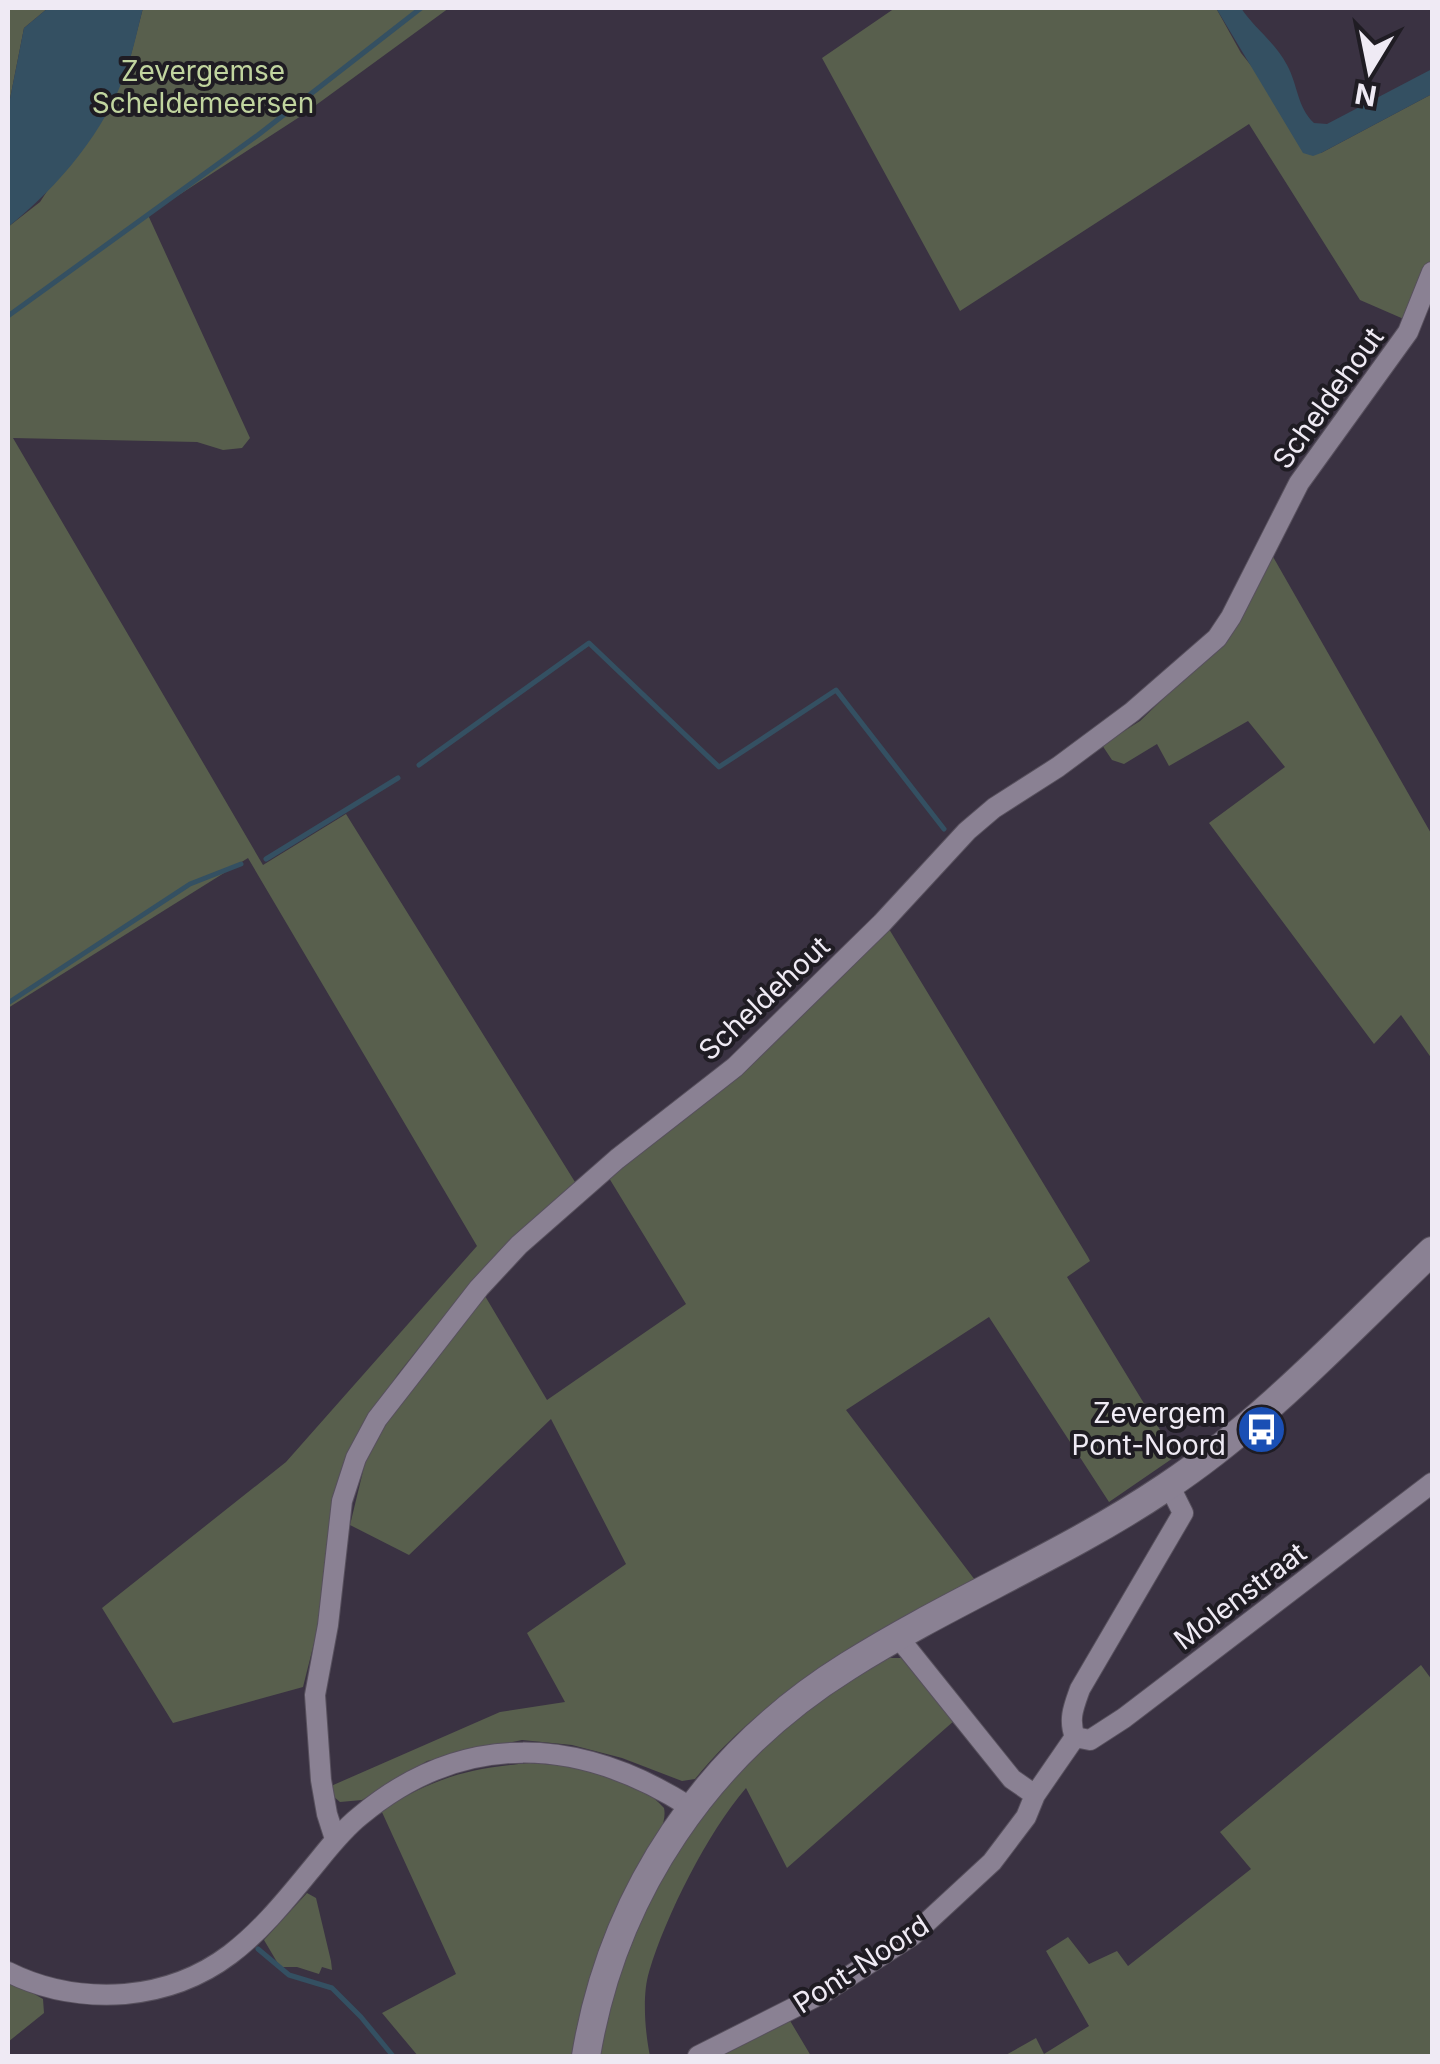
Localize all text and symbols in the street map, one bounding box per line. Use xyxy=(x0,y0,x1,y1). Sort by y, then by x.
north arrow xyxy=(1320,20,1420,120)
park label: Zevergemse Scheldemeersen xyxy=(92,54,314,120)
text: N xyxy=(1352,76,1379,113)
street label: Scheldehout xyxy=(1265,321,1391,475)
street label: Scheldehout xyxy=(692,929,836,1067)
place label: Zevergem Pont-Noord xyxy=(1072,1396,1226,1462)
bus stop icon: Zevergem Pont-Noord xyxy=(1235,1403,1287,1455)
street label: Molenstraat xyxy=(1167,1535,1313,1657)
street label: Pont-Noord xyxy=(787,1908,935,2020)

